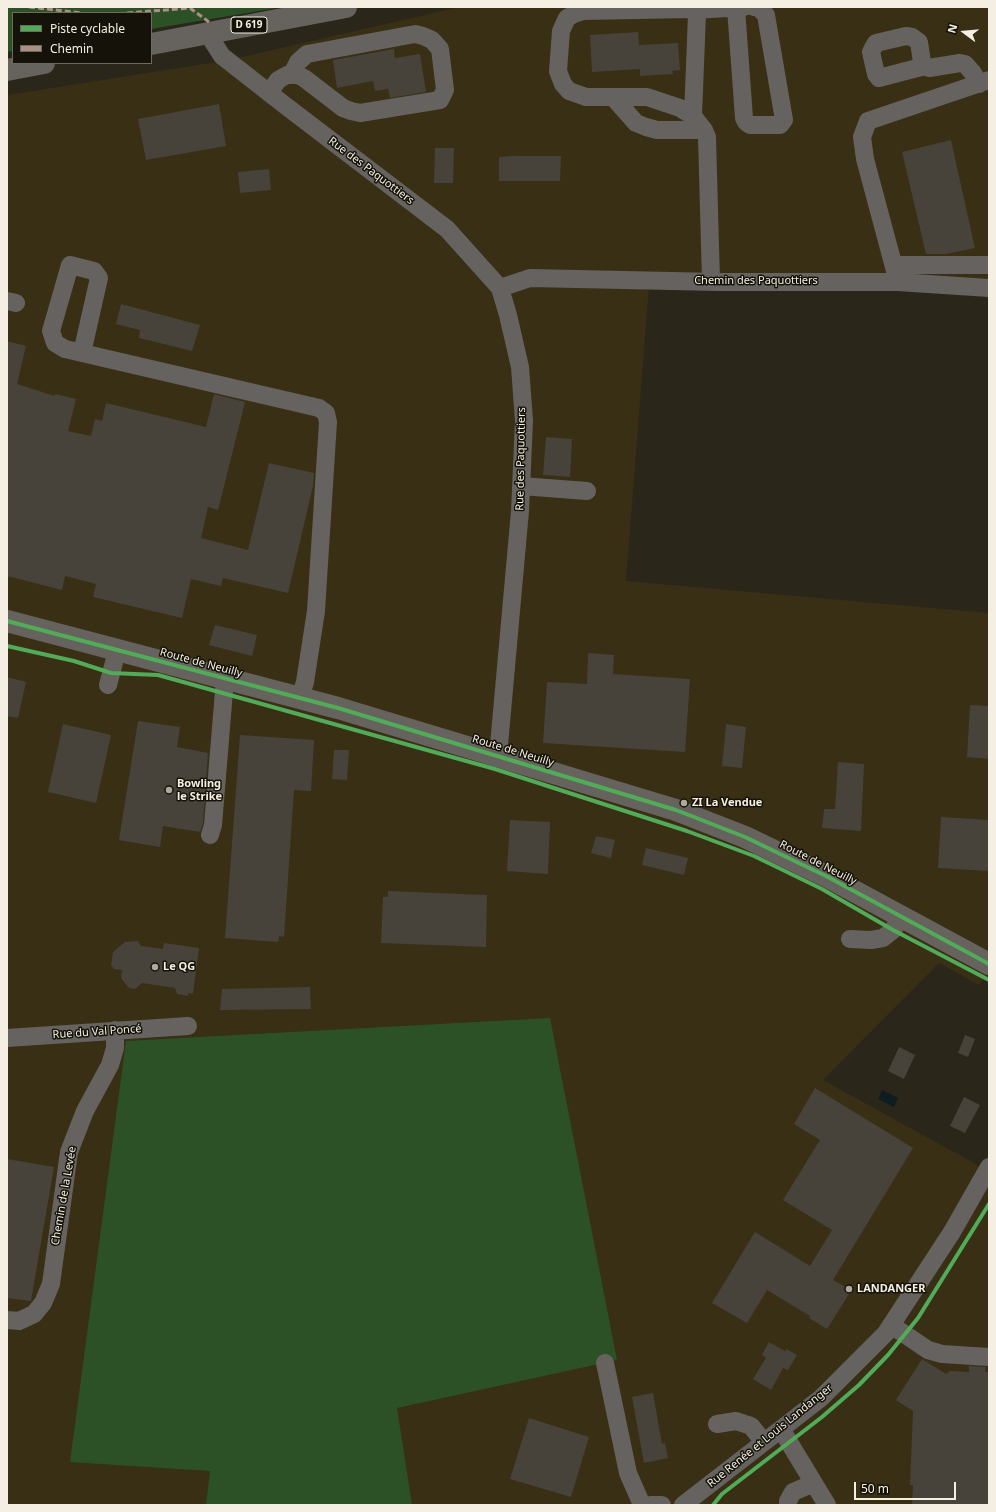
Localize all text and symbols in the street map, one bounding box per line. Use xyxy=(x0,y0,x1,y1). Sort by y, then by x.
legend xyxy=(12,12,152,64)
north arrow xyxy=(944,12,984,52)
road number: D 619 xyxy=(231,17,267,33)
text: Piste cyclable xyxy=(50,20,125,37)
text: N xyxy=(944,22,960,35)
text: Chemin xyxy=(50,40,94,57)
street label: Rue des Paquottiers xyxy=(326,135,416,207)
street label: Chemin des Paquottiers xyxy=(694,274,818,288)
street label: Rue des Paquottiers xyxy=(513,407,529,511)
street label: Route de Neuilly xyxy=(158,646,244,680)
street label: Route de Neuilly xyxy=(471,732,555,770)
place label: Bowling le Strike xyxy=(177,777,222,803)
marker: Bowling le Strike xyxy=(164,785,174,795)
place label: ZI La Vendue xyxy=(692,796,762,810)
marker: ZI La Vendue xyxy=(679,798,689,808)
street label: Route de Neuilly xyxy=(777,838,859,888)
place label: Le QG xyxy=(163,960,195,974)
marker: Le QG xyxy=(150,962,160,972)
street label: Rue du Val Poncé xyxy=(52,1022,142,1042)
street label: Chemin de la Levée xyxy=(49,1146,79,1246)
place label: LANDANGER xyxy=(857,1282,925,1296)
marker: LANDANGER xyxy=(844,1284,854,1294)
street label: Rue Renée et Louis Landanger xyxy=(705,1381,835,1491)
scale bar xyxy=(856,1474,958,1500)
text: 50 m xyxy=(861,1480,889,1497)

